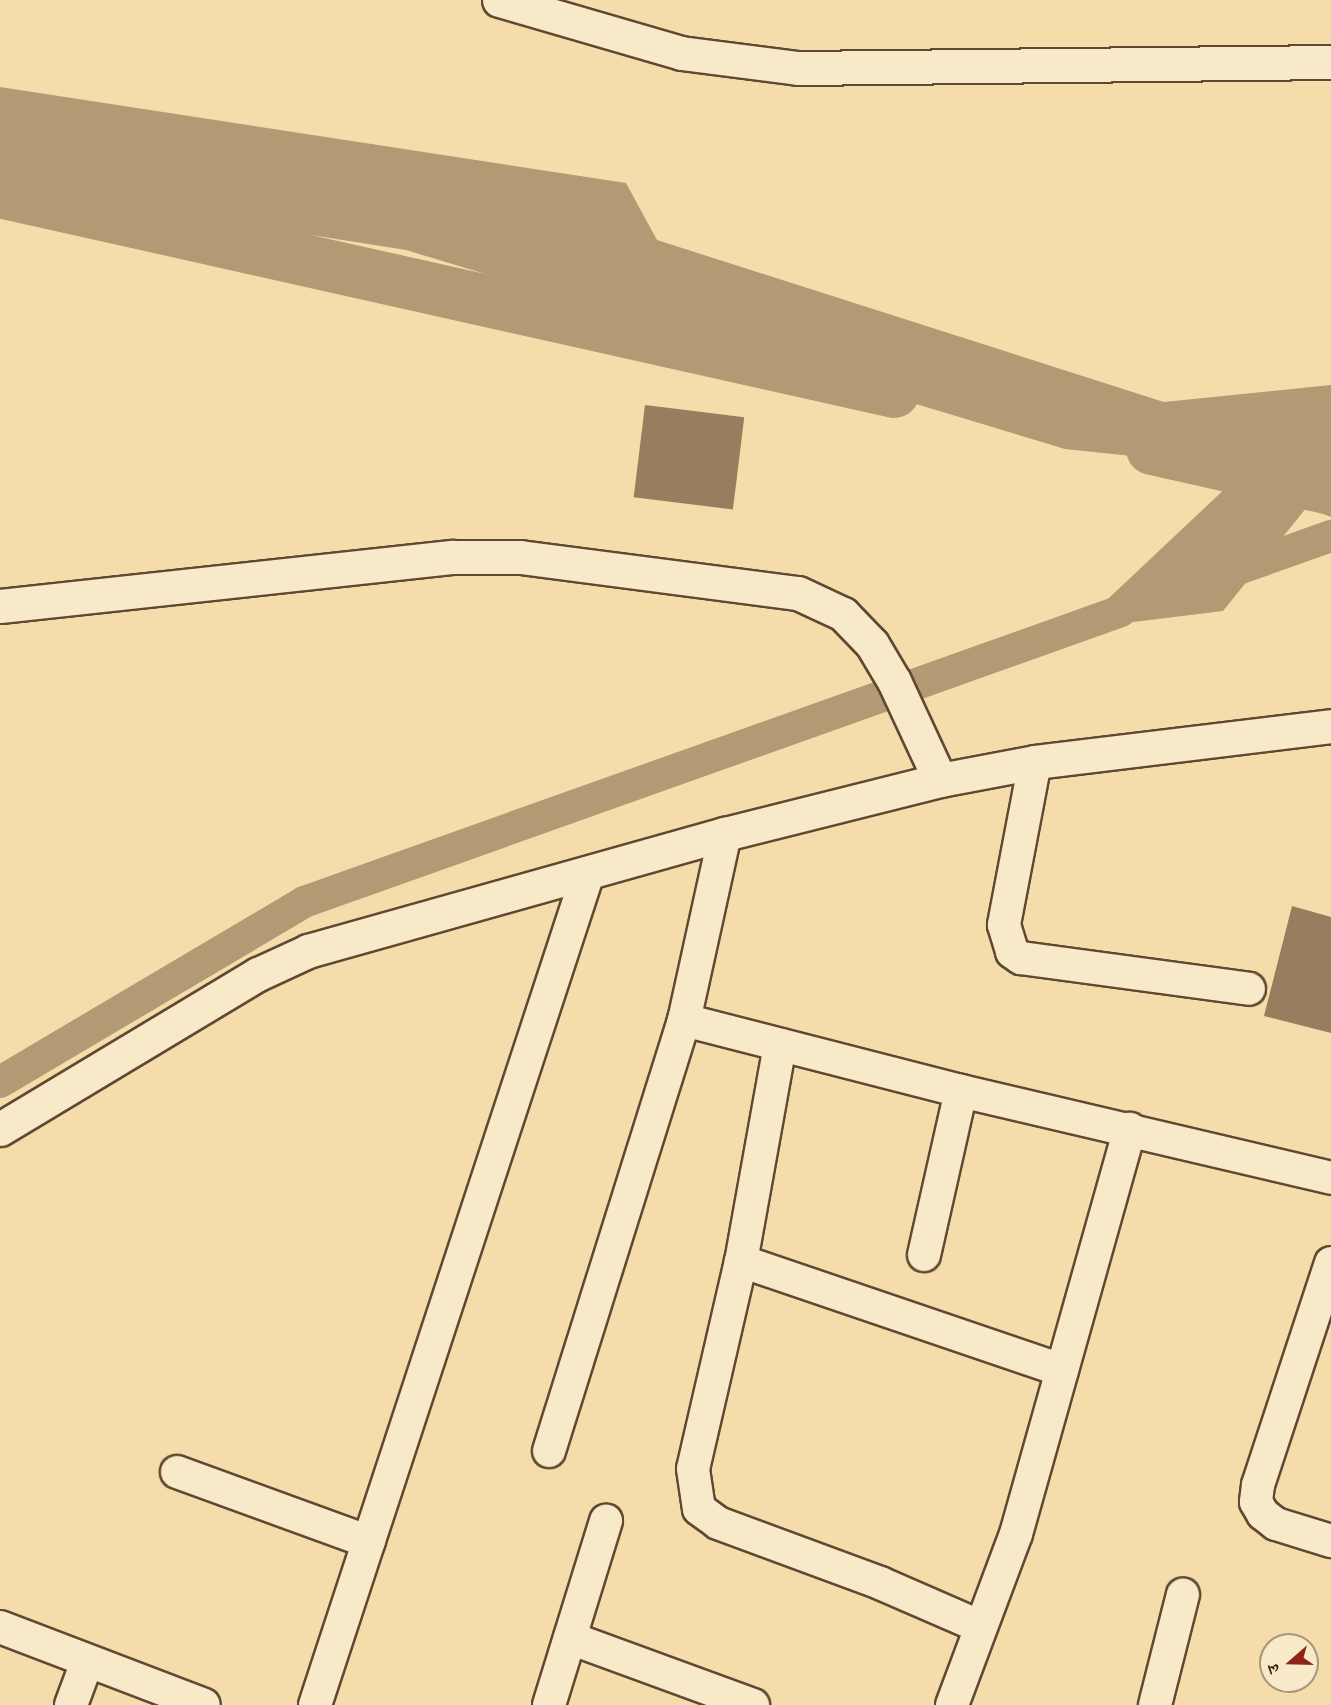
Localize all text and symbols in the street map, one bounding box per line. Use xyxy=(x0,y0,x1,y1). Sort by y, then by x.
north arrow xyxy=(1259,1633,1319,1693)
text: उ xyxy=(1263,1661,1285,1676)

